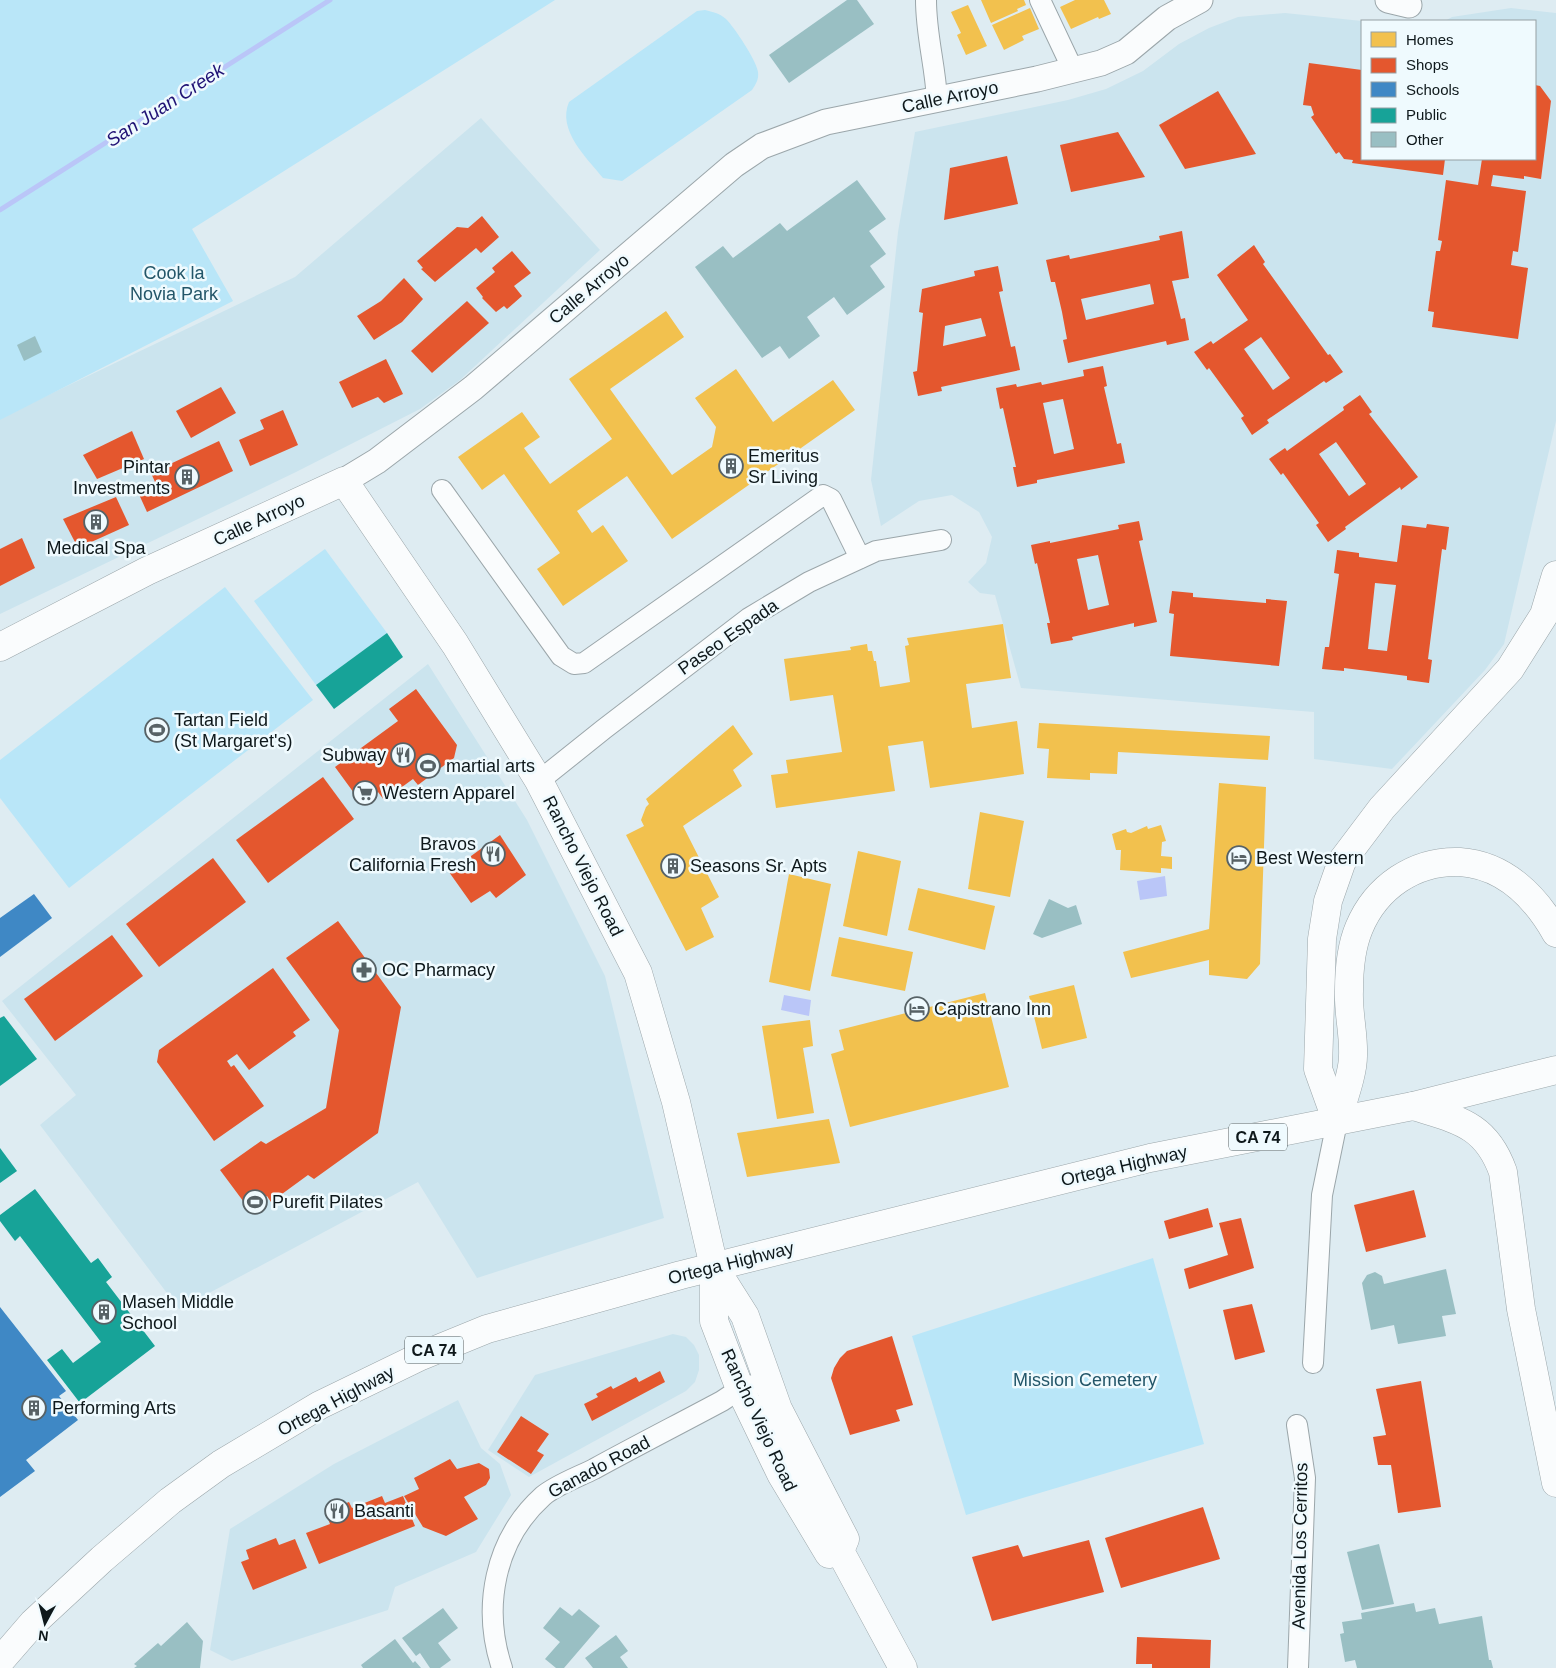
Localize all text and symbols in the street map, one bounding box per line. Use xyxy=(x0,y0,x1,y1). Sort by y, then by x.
legend xyxy=(1361,20,1536,160)
text: Homes xyxy=(1406,31,1454,48)
text: Shops xyxy=(1406,56,1449,73)
water label: San Juan Creek xyxy=(102,58,229,151)
street label: Calle Arroyo xyxy=(900,77,1000,117)
text: Schools xyxy=(1406,81,1459,98)
text: Public xyxy=(1406,106,1447,123)
text: Other xyxy=(1406,131,1444,148)
street label: Calle Arroyo xyxy=(545,250,633,328)
park label: Cook la Novia Park xyxy=(130,263,219,304)
place label: Emeritus Sr Living xyxy=(748,446,819,487)
building icon: Emeritus Sr Living xyxy=(718,453,744,479)
place label: Pintar Investments xyxy=(73,457,170,498)
building icon: Pintar Investments xyxy=(174,464,200,490)
street label: Calle Arroyo xyxy=(210,490,308,550)
building icon: Medical Spa xyxy=(83,509,109,535)
place label: Medical Spa xyxy=(46,538,147,558)
street label: Paseo Espada xyxy=(674,595,783,679)
place label: Tartan Field (St Margaret's) xyxy=(174,710,292,751)
sports icon: Tartan Field (St Margaret's) xyxy=(144,717,170,743)
restaurant icon: Subway xyxy=(390,742,416,768)
place label: Subway xyxy=(322,745,386,765)
sports icon: martial arts xyxy=(415,753,441,779)
place label: martial arts xyxy=(446,756,535,776)
supermarket icon: Western Apparel xyxy=(352,780,378,806)
place label: Western Apparel xyxy=(382,783,515,803)
street label: Rancho Viejo Road xyxy=(539,793,627,939)
place label: Bravos California Fresh xyxy=(349,834,476,875)
restaurant icon: Bravos California Fresh xyxy=(480,841,506,867)
hotel icon: Best Western xyxy=(1226,845,1252,871)
place label: Best Western xyxy=(1256,848,1364,868)
building icon: Seasons Sr. Apts xyxy=(660,853,686,879)
place label: Seasons Sr. Apts xyxy=(690,856,827,876)
pharmacy icon: OC Pharmacy xyxy=(351,957,377,983)
place label: OC Pharmacy xyxy=(382,960,495,980)
hotel icon: Capistrano Inn xyxy=(904,996,930,1022)
place label: Capistrano Inn xyxy=(934,999,1051,1019)
road number: CA 74 xyxy=(1229,1124,1287,1150)
street label: Ortega Highway xyxy=(1059,1142,1189,1190)
sports icon: Purefit Pilates xyxy=(242,1189,268,1215)
place label: Purefit Pilates xyxy=(272,1192,383,1212)
street label: Ortega Highway xyxy=(666,1238,796,1288)
place label: Maseh Middle School xyxy=(122,1292,234,1333)
building icon: Maseh Middle School xyxy=(91,1299,117,1325)
road number: CA 74 xyxy=(405,1336,463,1364)
street label: Rancho Viejo Road xyxy=(717,1346,801,1494)
street label: Ortega Highway xyxy=(274,1362,398,1440)
park label: Mission Cemetery xyxy=(1013,1370,1157,1390)
building icon: Performing Arts xyxy=(21,1395,47,1421)
place label: Performing Arts xyxy=(52,1398,176,1418)
street label: Ganado Road xyxy=(545,1432,653,1502)
street label: Avenida Los Cerritos xyxy=(1289,1462,1311,1630)
restaurant icon: Basanti xyxy=(324,1498,350,1524)
place label: Basanti xyxy=(354,1501,414,1521)
north arrow xyxy=(20,1598,70,1648)
text: N xyxy=(37,1627,49,1644)

